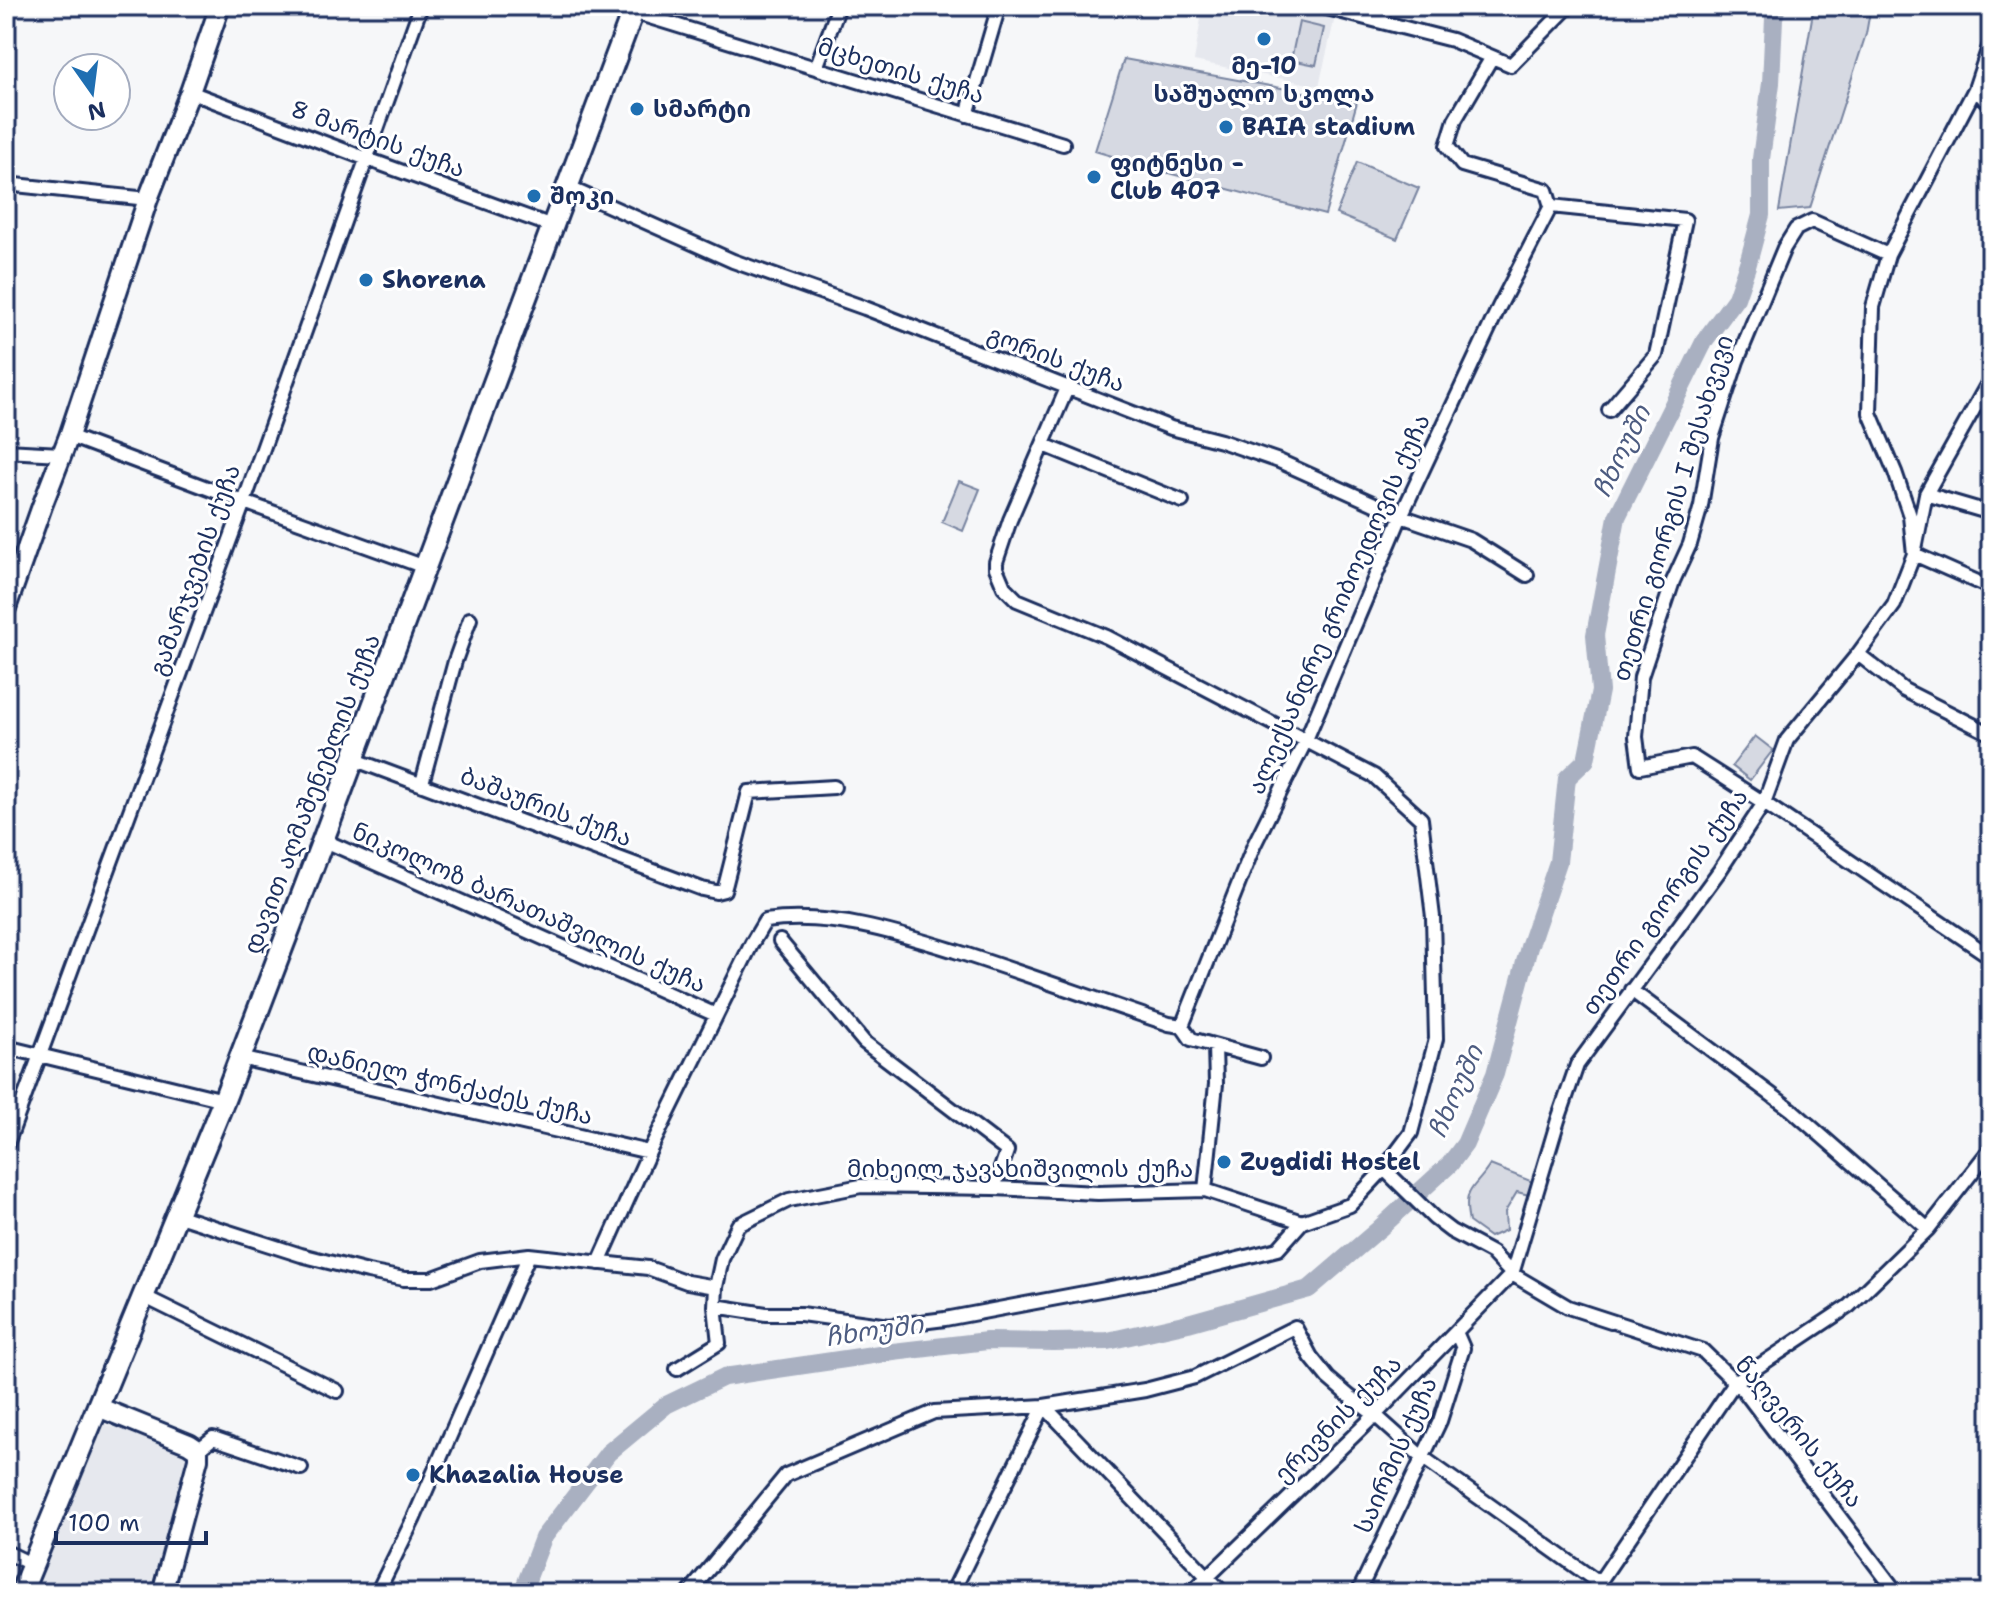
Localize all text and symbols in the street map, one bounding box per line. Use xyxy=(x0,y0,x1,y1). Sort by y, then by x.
marker: მე-10 საშუალო სკოლა xyxy=(1255,30,1273,48)
street label: მცხეთის ქუჩა xyxy=(814,31,988,111)
place label: მე-10 საშუალო სკოლა xyxy=(1153,50,1375,110)
north arrow xyxy=(52,52,132,132)
street label: 8 მარტის ქუჩა xyxy=(287,93,469,185)
place label: სმარტი xyxy=(653,93,751,125)
text: N xyxy=(85,95,109,127)
marker: სმარტი xyxy=(628,100,646,118)
place label: BAIA stadium xyxy=(1242,111,1415,143)
marker: BAIA stadium xyxy=(1217,118,1235,136)
place label: ფიტნესი - Club 407 xyxy=(1110,147,1244,207)
marker: ფიტნესი - Club 407 xyxy=(1085,168,1103,186)
place label: შოკი xyxy=(550,180,614,212)
marker: შოკი xyxy=(525,187,543,205)
place label: Shorena xyxy=(382,264,486,296)
marker: Shorena xyxy=(357,271,375,289)
street label: გორის ქუჩა xyxy=(983,318,1129,400)
street label: თეთრი გიორგის I შესახვევი xyxy=(1605,331,1741,685)
water label: ჩხოუში xyxy=(1584,398,1659,503)
street label: ალექსანდრე გრიბოედოვის ქუჩა xyxy=(1240,409,1438,799)
street label: გამარჯვების ქუჩა xyxy=(142,460,248,680)
street label: დავით აღმაშენებლის ქუჩა xyxy=(236,629,388,959)
street label: ბაშაურის ქუჩა xyxy=(456,760,636,854)
street label: თეთრი გიორგის ქუჩა xyxy=(1575,782,1755,1022)
street label: ნიკოლოზ ბარათაშვილის ქუჩა xyxy=(347,815,711,1001)
street label: დანიელ ჭონქაძეს ქუჩა xyxy=(304,1036,596,1132)
water label: ჩხოუში xyxy=(1419,1038,1491,1143)
place label: Zugdidi Hostel xyxy=(1240,1146,1420,1178)
street label: მიხეილ ჯავახიშვილის ქუჩა xyxy=(847,1153,1193,1185)
marker: Zugdidi Hostel xyxy=(1215,1153,1233,1171)
water label: ჩხოუში xyxy=(823,1306,926,1354)
street label: ერევნის ქუჩა xyxy=(1267,1348,1409,1490)
street label: წაღვერის ქუჩა xyxy=(1728,1349,1870,1515)
street label: საირმის ქუჩა xyxy=(1347,1372,1445,1538)
place label: Khazalia House xyxy=(429,1459,624,1491)
marker: Khazalia House xyxy=(404,1466,422,1484)
scale bar xyxy=(56,1495,206,1545)
text: 100 m xyxy=(68,1507,140,1539)

